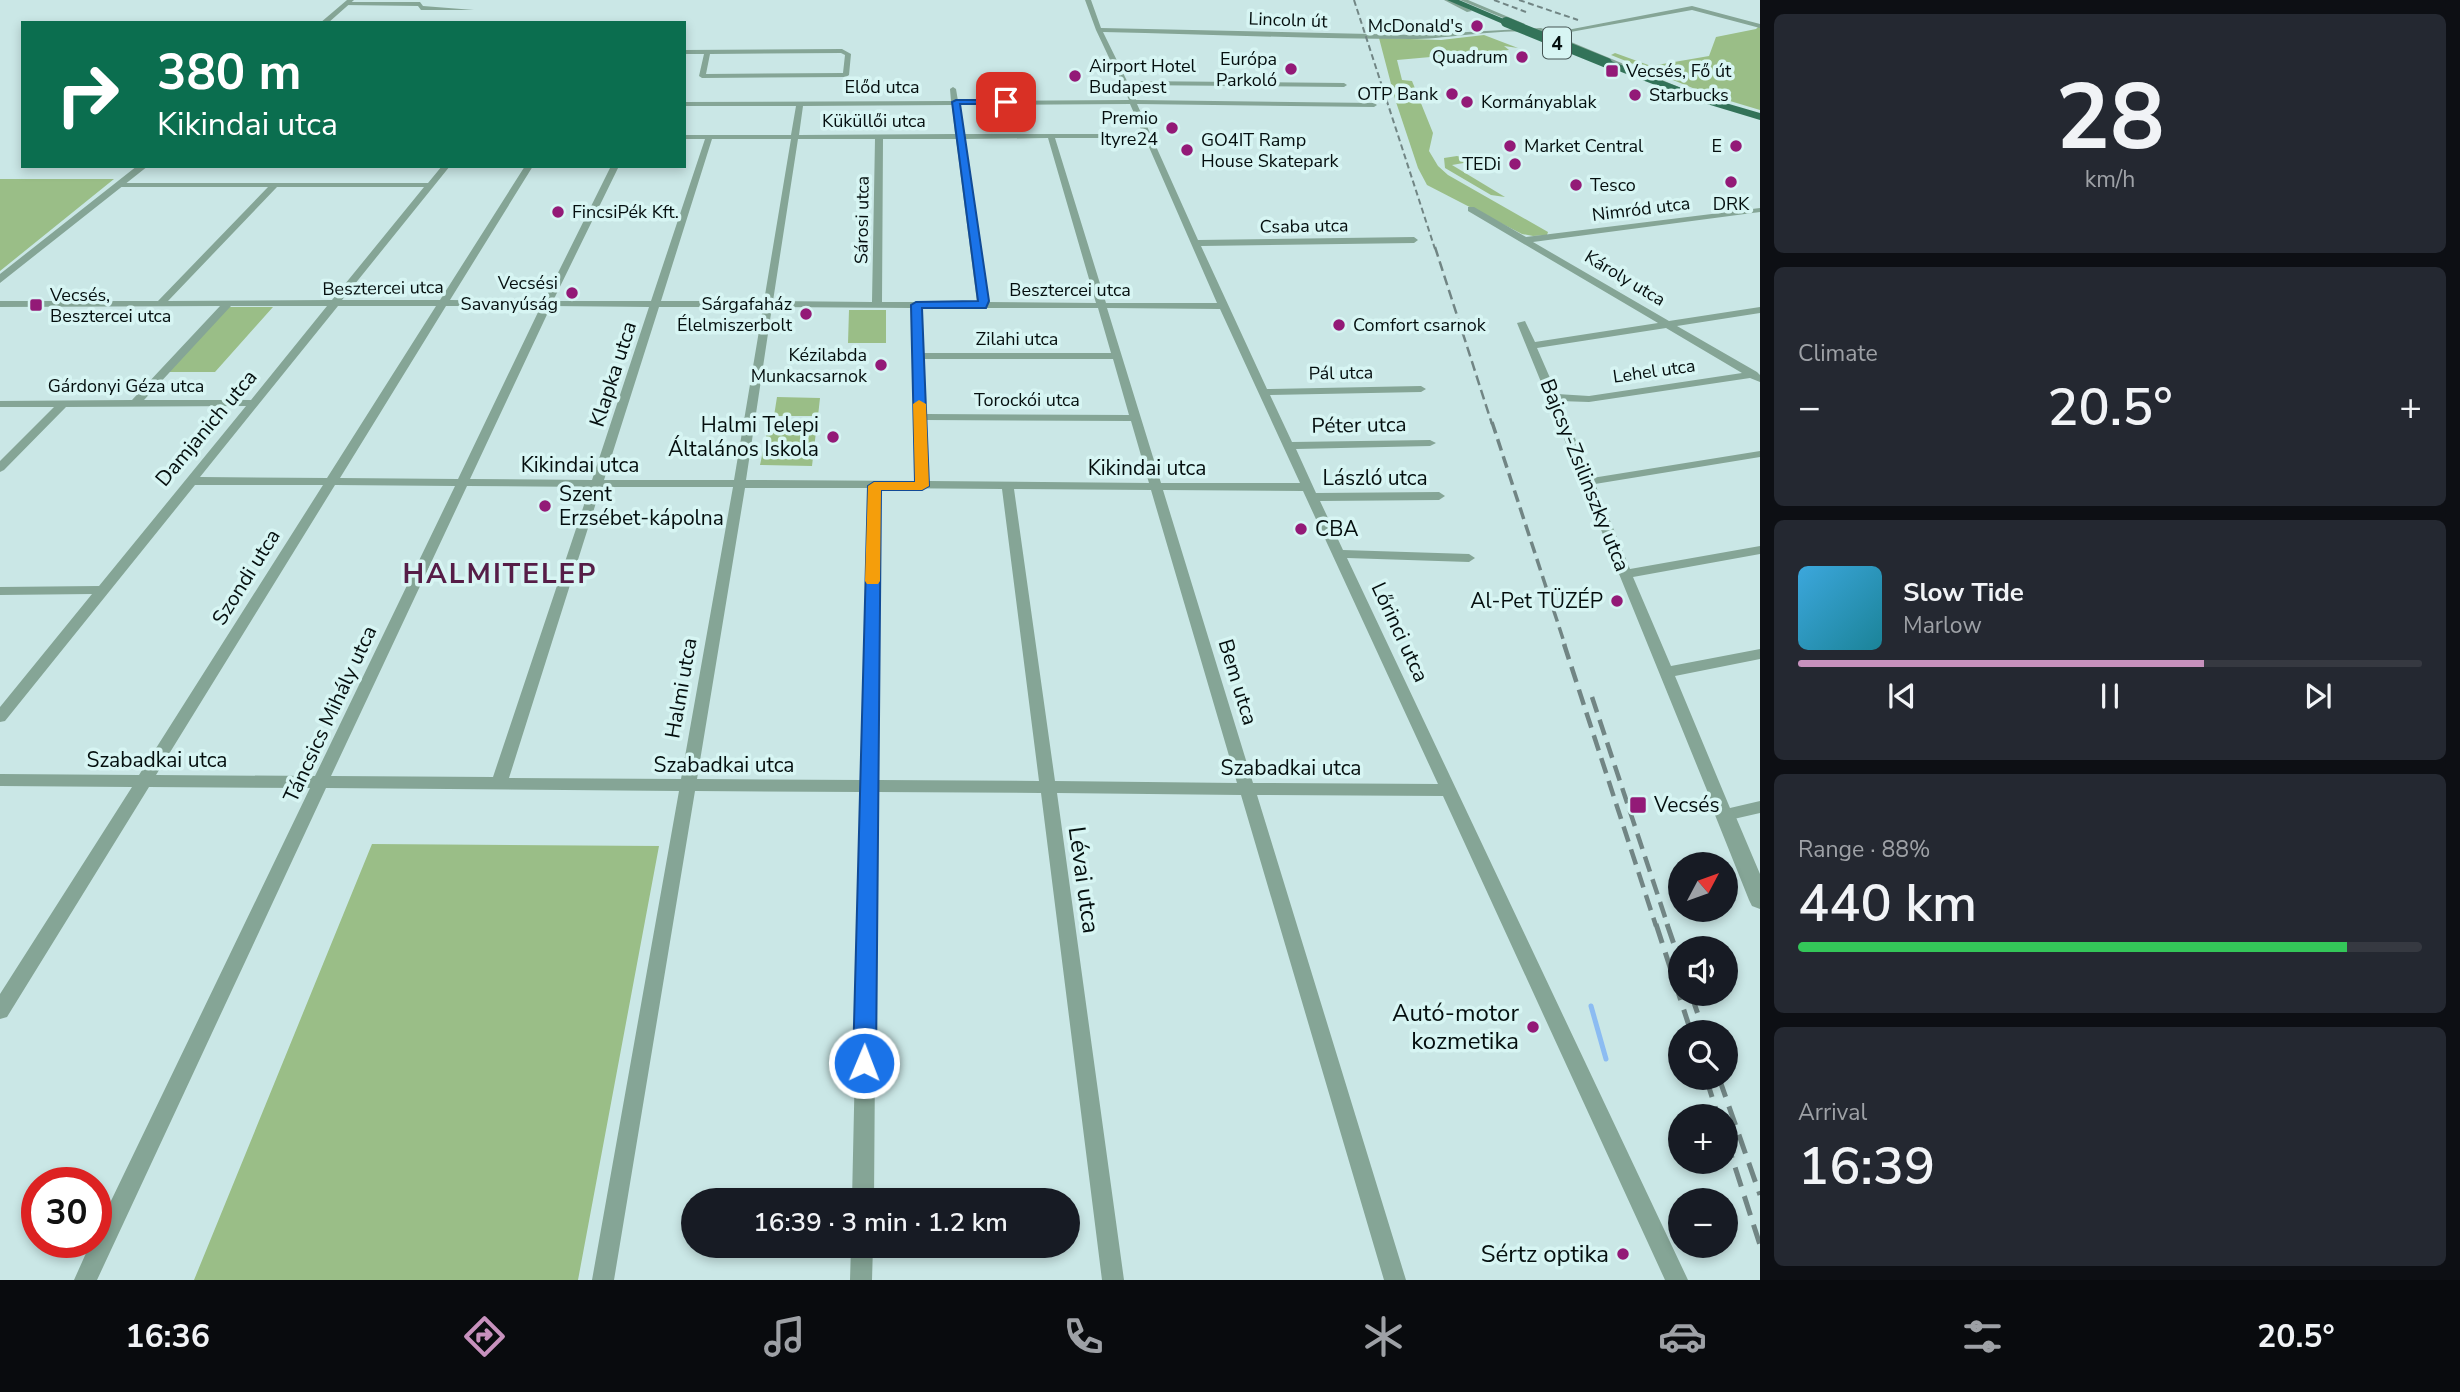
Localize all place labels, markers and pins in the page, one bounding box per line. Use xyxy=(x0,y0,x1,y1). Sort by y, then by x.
place label: McDonald's xyxy=(1368,14,1463,38)
marker: McDonald's xyxy=(1469,18,1485,34)
place label: Quadrum xyxy=(1432,45,1508,69)
place label: Európa Parkoló xyxy=(1216,47,1277,92)
marker: Quadrum xyxy=(1514,49,1530,65)
place label: Airport Hotel Budapest xyxy=(1089,54,1196,99)
place label: Vecsés, Fő út xyxy=(1625,59,1732,83)
marker: Európa Parkoló xyxy=(1283,61,1299,77)
marker: Vecsés, Fő út xyxy=(1604,63,1620,79)
marker: Airport Hotel Budapest xyxy=(1067,68,1083,84)
pin xyxy=(976,72,1036,132)
place label: OTP Bank xyxy=(1357,82,1439,106)
place label: Starbucks xyxy=(1649,83,1729,107)
marker: OTP Bank xyxy=(1444,86,1460,102)
marker: Starbucks xyxy=(1627,87,1643,103)
place label: Kormányablak xyxy=(1481,90,1598,114)
marker: Kormányablak xyxy=(1459,94,1475,110)
place label: Premio Ityre24 xyxy=(1100,106,1158,151)
marker: Premio Ityre24 xyxy=(1164,120,1180,136)
place label: GO4IT Ramp House Skatepark xyxy=(1201,128,1339,173)
place label: Market Central xyxy=(1524,134,1644,158)
place label: E xyxy=(1712,134,1722,158)
marker: Market Central xyxy=(1502,138,1518,154)
marker: E xyxy=(1728,138,1744,154)
marker: GO4IT Ramp House Skatepark xyxy=(1179,142,1195,158)
place label: TEDi xyxy=(1462,152,1501,176)
marker: TEDi xyxy=(1507,156,1523,172)
place label: Tesco xyxy=(1590,173,1636,197)
marker: DRK xyxy=(1723,174,1739,190)
marker: Tesco xyxy=(1568,177,1584,193)
place label: DRK xyxy=(1713,192,1750,216)
place label: FincsiPék Kft. xyxy=(572,200,679,224)
marker: FincsiPék Kft. xyxy=(550,204,566,220)
place label: Vecsési Savanyúság xyxy=(461,271,558,316)
place label: Vecsés, Besztercei utca xyxy=(49,283,171,328)
marker: Vecsési Savanyúság xyxy=(564,285,580,301)
place label: Sárgafaház Élelmiszerbolt xyxy=(677,292,793,337)
marker: Vecsés, Besztercei utca xyxy=(28,297,44,313)
marker: Sárgafaház Élelmiszerbolt xyxy=(798,306,814,322)
place label: Comfort csarnok xyxy=(1353,313,1487,337)
marker: Comfort csarnok xyxy=(1331,317,1347,333)
place label: Kézilabda Munkacsarnok xyxy=(751,343,868,388)
marker: Kézilabda Munkacsarnok xyxy=(873,357,889,373)
place label: Halmi Telepi Általános Iskola xyxy=(668,411,819,463)
marker: Halmi Telepi Általános Iskola xyxy=(825,429,841,445)
place label: Szent Erzsébet-kápolna xyxy=(559,480,724,532)
marker: Szent Erzsébet-kápolna xyxy=(537,498,553,514)
place label: CBA xyxy=(1315,515,1358,543)
marker: CBA xyxy=(1293,521,1309,537)
place label: Al-Pet TÜZÉP xyxy=(1470,587,1603,615)
marker: Al-Pet TÜZÉP xyxy=(1609,593,1625,609)
place label: Vecsés xyxy=(1653,791,1720,819)
marker: Vecsés xyxy=(1628,795,1648,815)
place label: Autó-motor kozmetika xyxy=(1392,997,1519,1057)
marker: Autó-motor kozmetika xyxy=(1525,1019,1541,1035)
place label: Sértz optika xyxy=(1481,1238,1609,1270)
marker: Sértz optika xyxy=(1615,1246,1631,1262)

